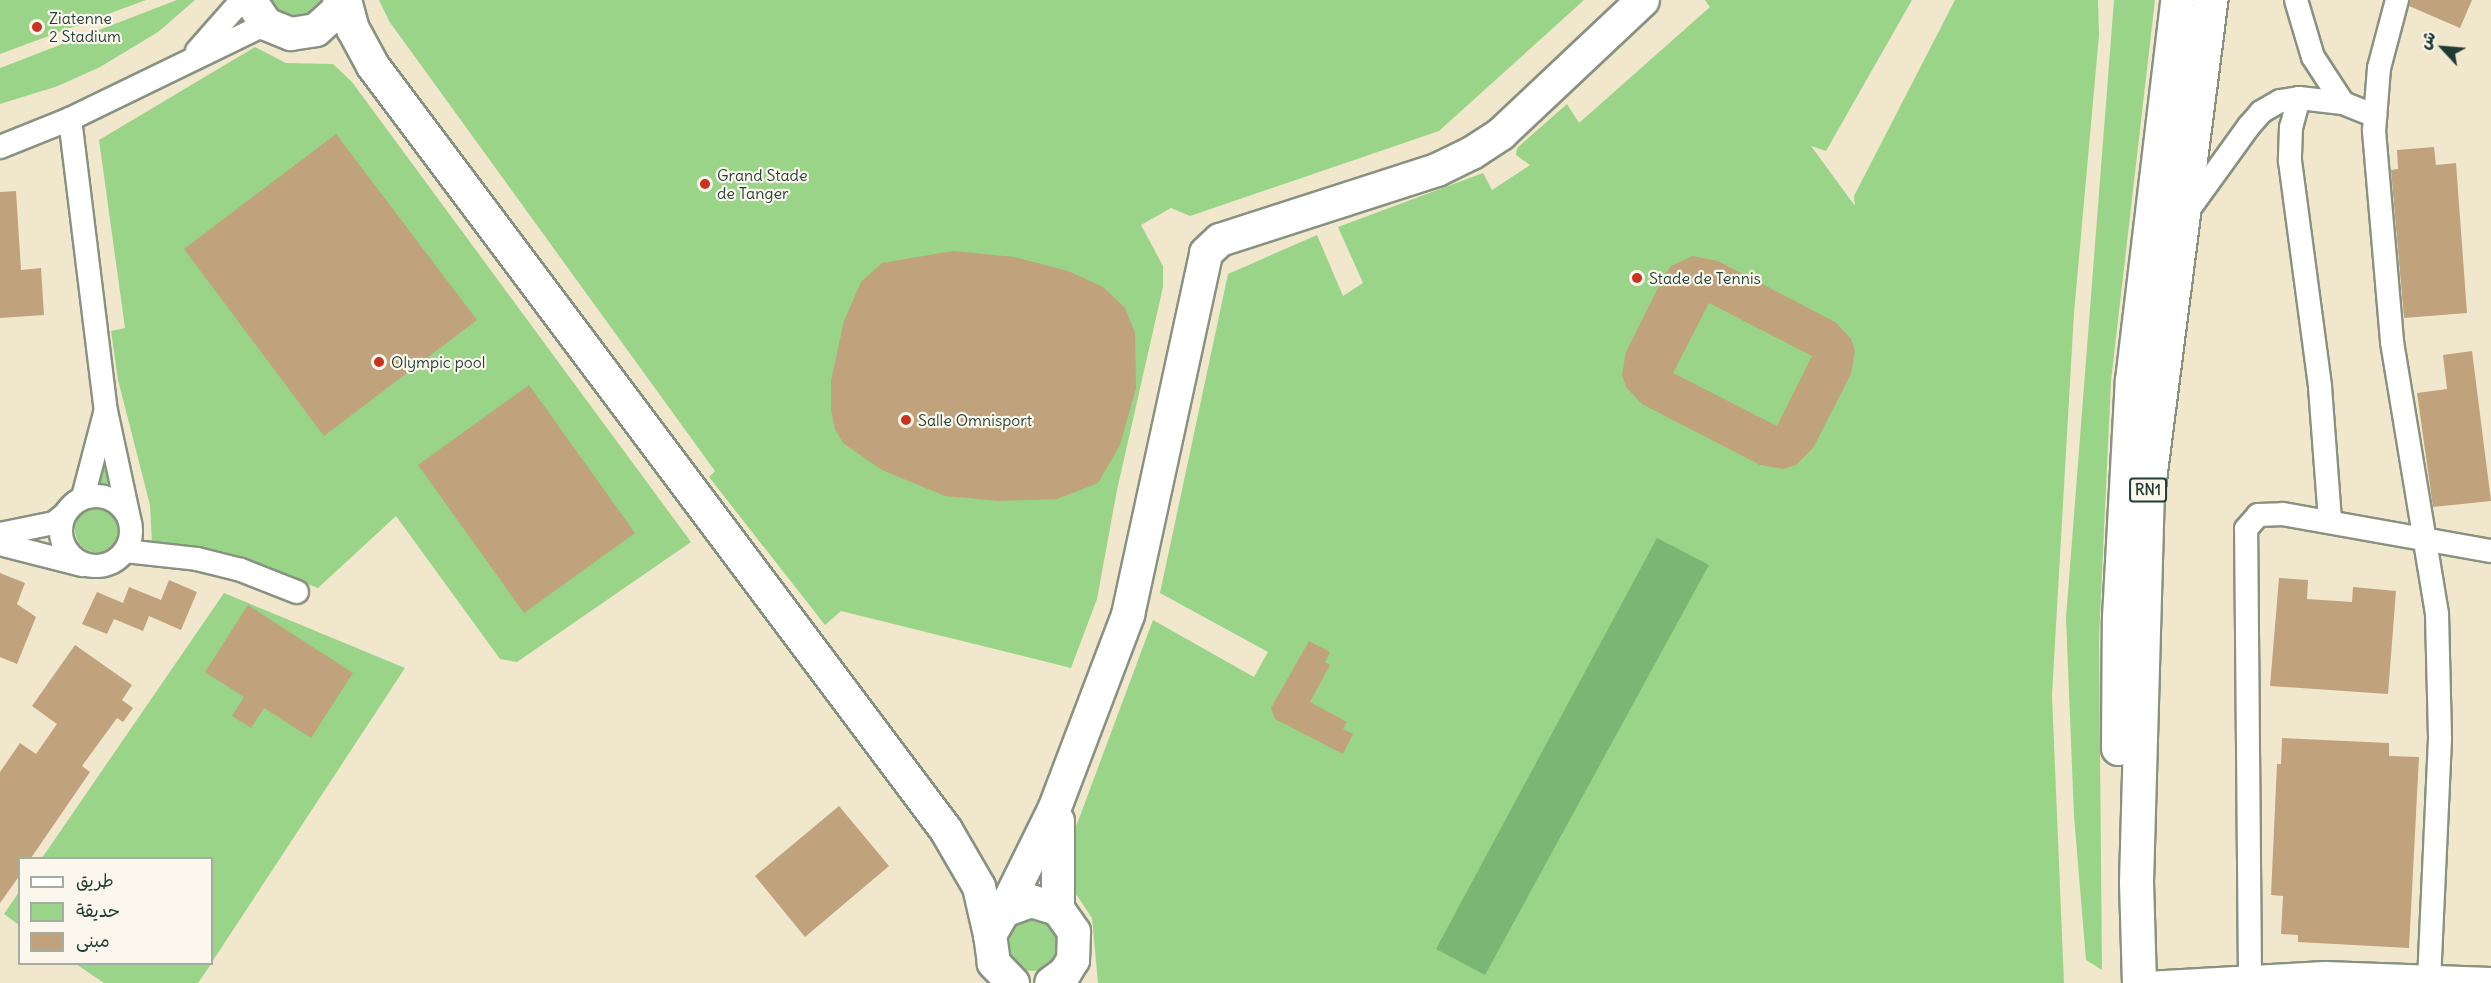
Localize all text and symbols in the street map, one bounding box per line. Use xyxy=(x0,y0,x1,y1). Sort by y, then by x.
place label: Ziatenne 2 Stadium xyxy=(49,8,121,46)
north arrow xyxy=(2413,18,2473,78)
marker: Ziatenne 2 Stadium xyxy=(30,20,44,34)
text: ش xyxy=(2414,28,2440,52)
place label: Grand Stade de Tanger xyxy=(717,165,808,203)
marker: Grand Stade de Tanger xyxy=(698,177,712,191)
place label: Stade de Tennis xyxy=(1649,268,1761,288)
marker: Stade de Tennis xyxy=(1630,271,1644,285)
place label: Olympic pool xyxy=(391,352,485,372)
marker: Olympic pool xyxy=(372,355,386,369)
place label: Salle Omnisport xyxy=(918,410,1032,430)
marker: Salle Omnisport xyxy=(899,413,913,427)
road number: RN1 xyxy=(2128,478,2168,502)
legend xyxy=(18,857,213,965)
text: طريق xyxy=(76,869,114,892)
text: حديقة xyxy=(76,899,120,922)
text: مبنى xyxy=(76,929,110,952)

